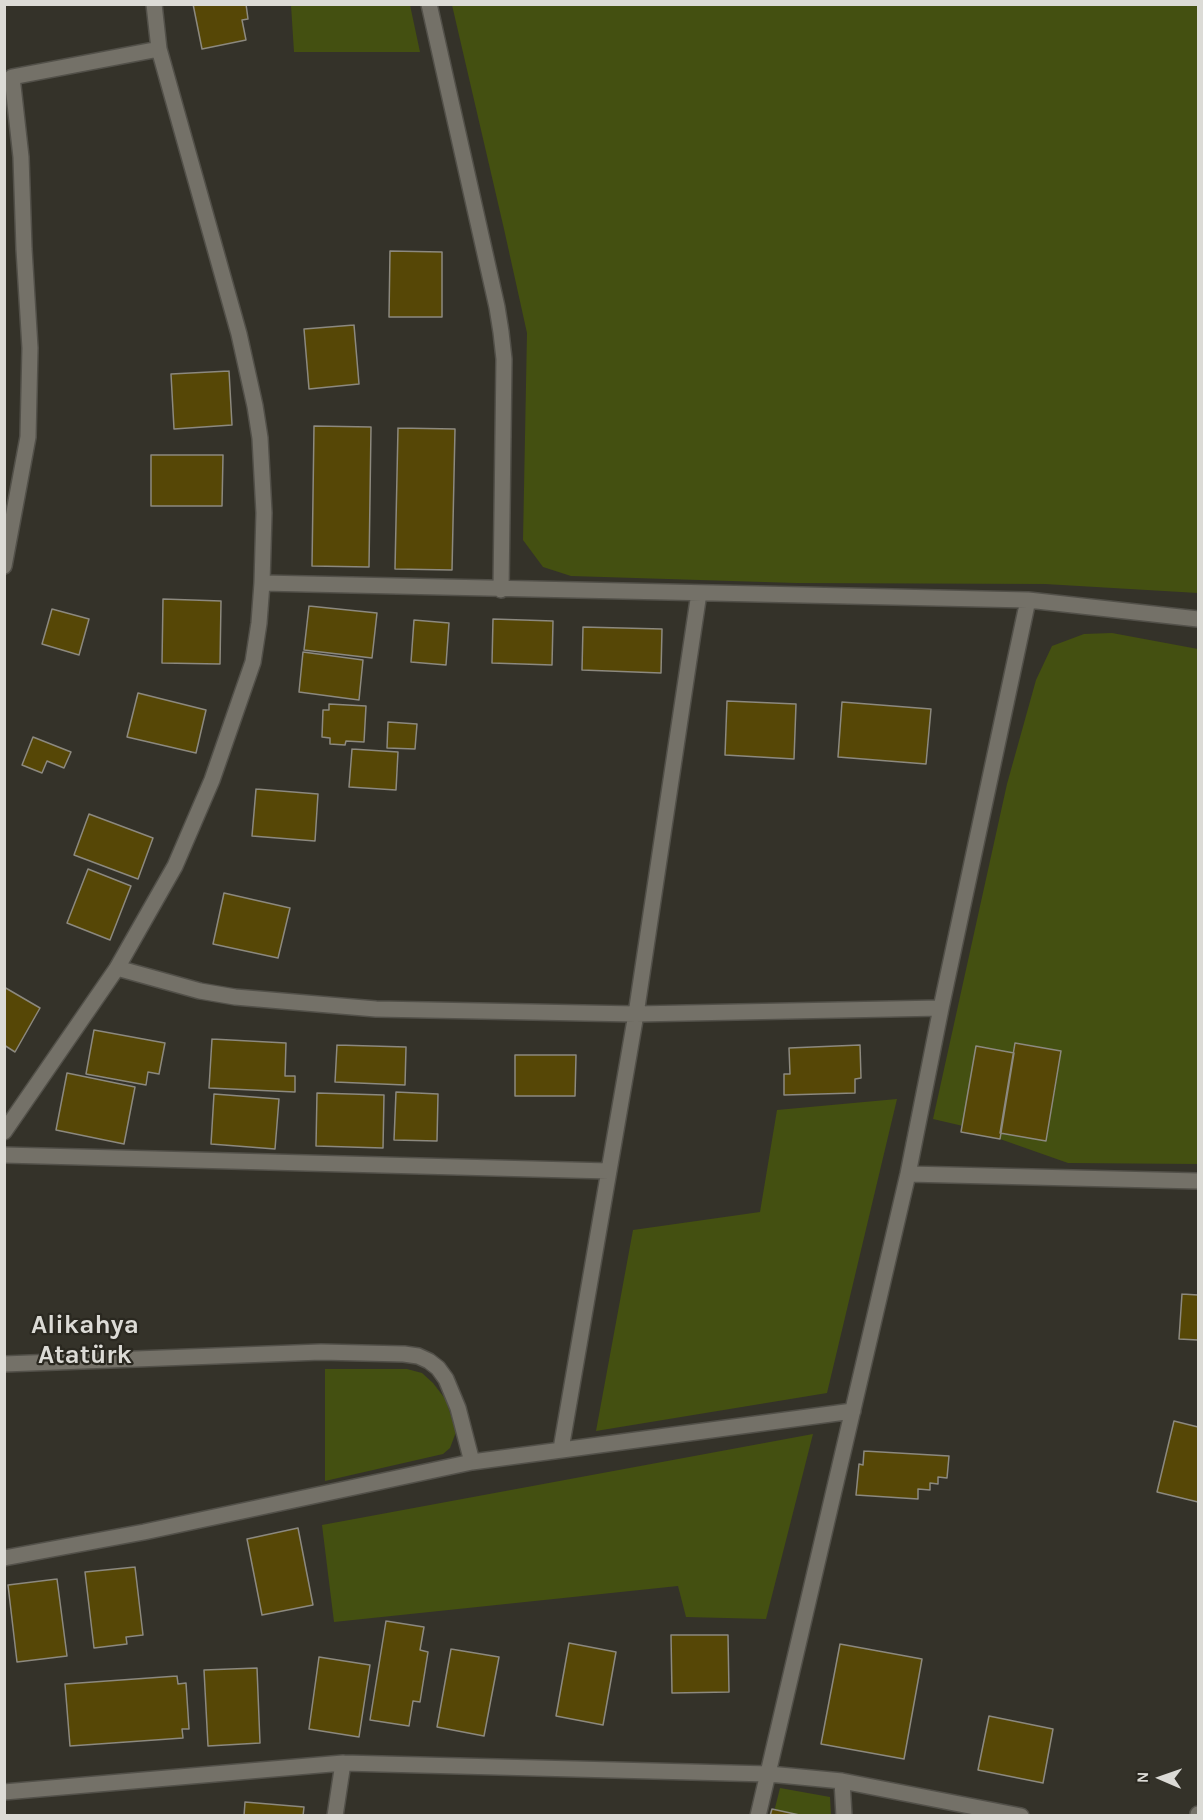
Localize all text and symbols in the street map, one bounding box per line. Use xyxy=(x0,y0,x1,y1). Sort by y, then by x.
district label: Alikahya Atatürk xyxy=(31,1310,139,1372)
north arrow xyxy=(1131,1748,1191,1808)
text: N xyxy=(1133,1771,1152,1783)

